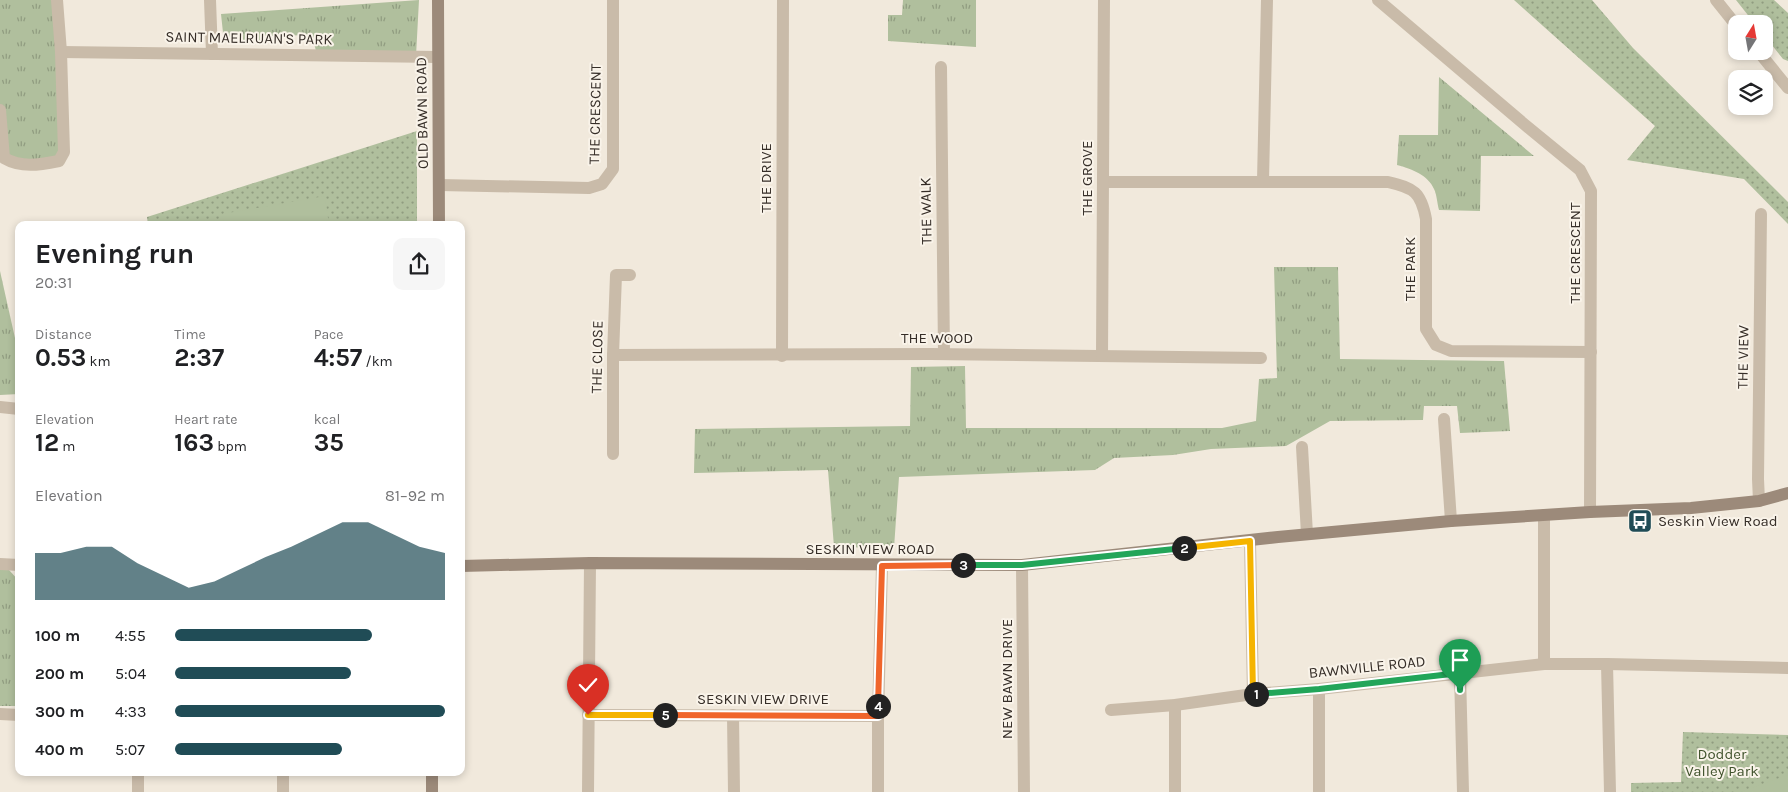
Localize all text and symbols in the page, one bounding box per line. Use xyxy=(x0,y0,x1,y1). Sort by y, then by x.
north arrow xyxy=(1728,15,1772,60)
map controls xyxy=(1728,15,1773,115)
street label: SAINT MAELRUAN'S PARK xyxy=(165,28,333,48)
street label: OLD BAWN ROAD xyxy=(412,57,432,169)
street label: THE CRESCENT xyxy=(585,63,605,165)
button: layers xyxy=(1728,70,1773,115)
street label: THE GROVE xyxy=(1078,141,1096,215)
street label: THE DRIVE xyxy=(757,143,775,213)
street label: THE WALK xyxy=(916,177,936,245)
street label: THE CRESCENT xyxy=(1566,202,1584,303)
text: Evening run xyxy=(35,237,194,270)
street label: THE PARK xyxy=(1401,237,1419,301)
button: share xyxy=(393,238,445,290)
text: 20:31 xyxy=(35,273,72,292)
street label: THE CLOSE xyxy=(587,320,607,394)
street label: THE VIEW xyxy=(1733,324,1753,389)
text: Distance xyxy=(35,326,92,343)
text: Time xyxy=(174,326,206,343)
text: Pace xyxy=(314,326,344,343)
street label: THE WOOD xyxy=(901,329,973,347)
text: 0.53 xyxy=(35,343,86,372)
text: 2:37 xyxy=(174,343,224,372)
text: 4:57 xyxy=(314,343,362,372)
text: km xyxy=(86,353,111,370)
text: /km xyxy=(362,353,393,370)
text: Elevation xyxy=(35,411,94,428)
text: Heart rate xyxy=(174,411,237,428)
text: kcal xyxy=(314,411,340,428)
text: 12 xyxy=(35,428,59,457)
text: 163 xyxy=(174,428,214,457)
text: 35 xyxy=(314,428,344,457)
text: m xyxy=(59,438,75,455)
text: bpm xyxy=(214,438,247,455)
text: Elevation xyxy=(35,486,103,505)
text: 81–92 m xyxy=(385,486,445,505)
bus stop icon: Seskin View Road xyxy=(1627,508,1653,534)
place label: Seskin View Road xyxy=(1658,512,1778,530)
pin: 2 xyxy=(1172,536,1196,560)
street label: SESKIN VIEW ROAD xyxy=(805,540,935,558)
text: 2 xyxy=(1180,540,1189,557)
pin: 3 xyxy=(950,552,976,578)
text: 3 xyxy=(959,557,968,574)
street label: NEW BAWN DRIVE xyxy=(998,619,1016,739)
text: 100 m xyxy=(35,626,80,645)
text: 4:55 xyxy=(115,626,146,645)
pin xyxy=(1439,639,1481,690)
icon: arrive xyxy=(1446,646,1474,674)
street label: BAWNVILLE ROAD xyxy=(1308,652,1426,682)
text: 200 m xyxy=(35,664,84,683)
text: 5:04 xyxy=(115,664,146,683)
pin xyxy=(567,664,609,715)
icon: check xyxy=(574,671,602,699)
pin: 1 xyxy=(1244,682,1268,706)
text: 1 xyxy=(1254,686,1259,703)
street label: SESKIN VIEW DRIVE xyxy=(697,690,829,708)
pin: 4 xyxy=(866,694,890,718)
text: 4 xyxy=(874,698,883,715)
text: 300 m xyxy=(35,702,84,721)
text: 4:33 xyxy=(115,702,147,721)
pin: 5 xyxy=(652,702,678,728)
text: 5 xyxy=(661,707,670,724)
text: 400 m xyxy=(35,740,84,759)
text: 5:07 xyxy=(115,740,145,759)
park label: Dodder Valley Park xyxy=(1685,745,1759,780)

